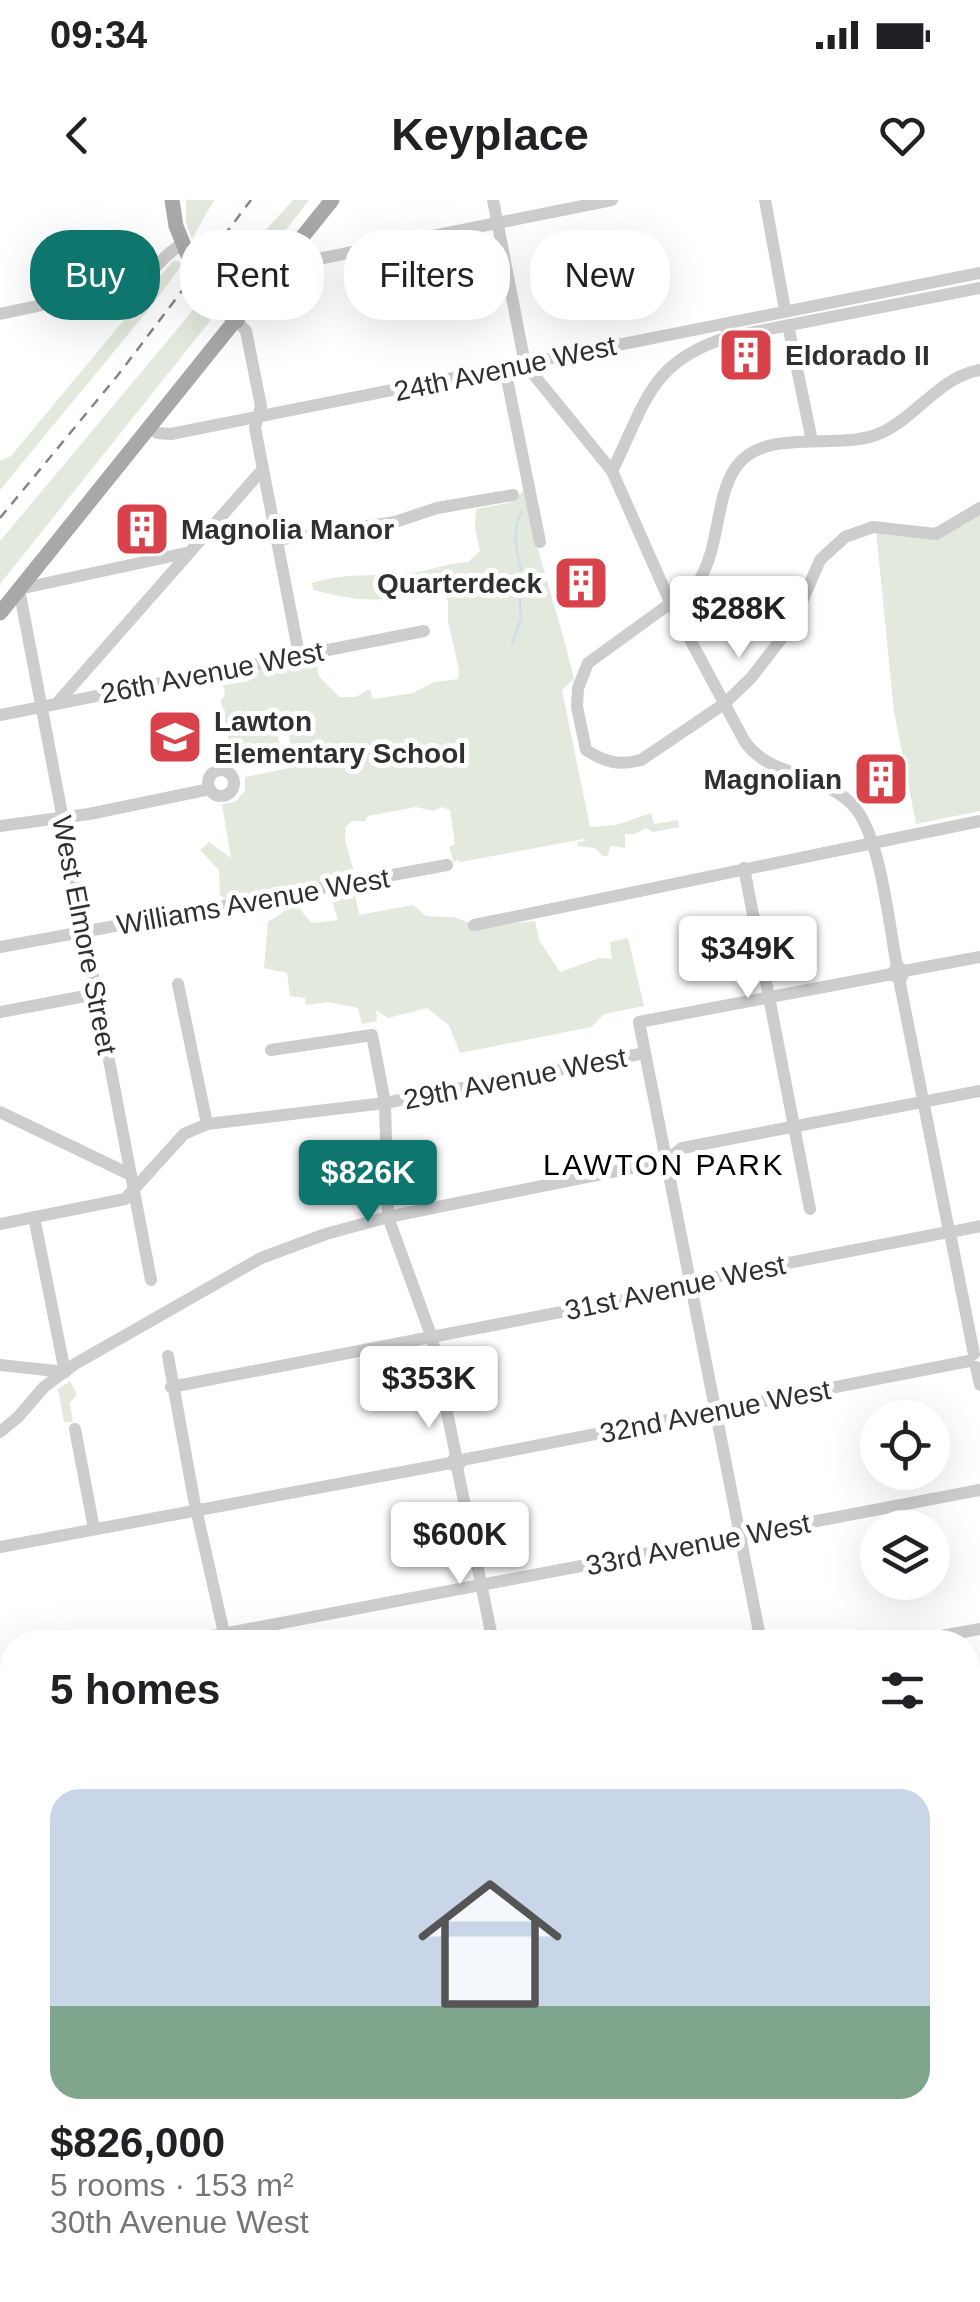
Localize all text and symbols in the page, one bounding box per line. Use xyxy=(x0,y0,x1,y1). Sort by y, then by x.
text: 09:34 xyxy=(50,14,147,56)
icon: back xyxy=(50,108,105,163)
icon: heart xyxy=(875,108,930,163)
text: Keyplace xyxy=(391,109,589,160)
chip: Buy xyxy=(30,230,160,320)
chip: Rent xyxy=(180,230,324,320)
chip: Filters xyxy=(344,230,510,320)
chip: New xyxy=(530,230,670,320)
building icon: Eldorado II xyxy=(716,325,776,385)
street label: 24th Avenue West xyxy=(391,330,619,407)
place label: Eldorado II xyxy=(785,340,930,371)
building icon: Magnolia Manor xyxy=(112,499,172,559)
place label: Magnolia Manor xyxy=(181,514,394,545)
building icon: Quarterdeck xyxy=(551,553,611,613)
place label: Quarterdeck xyxy=(377,568,542,599)
pin: $288K xyxy=(669,576,809,661)
text: $288K xyxy=(692,590,786,626)
street label: 26th Avenue West xyxy=(98,636,326,709)
place label: Lawton Elementary School xyxy=(214,706,466,769)
school or university icon: Lawton Elementary School xyxy=(145,707,205,767)
building icon: Magnolian xyxy=(851,749,911,809)
place label: Magnolian xyxy=(704,764,842,795)
street label: West Elmore Street xyxy=(46,813,123,1057)
street label: Williams Avenue West xyxy=(115,862,392,941)
pin: $349K xyxy=(678,916,818,1001)
text: $349K xyxy=(701,930,795,966)
street label: 29th Avenue West xyxy=(401,1042,629,1115)
pin: $826K xyxy=(298,1140,438,1225)
district label: LAWTON PARK xyxy=(543,1148,785,1181)
text: $826K xyxy=(321,1154,415,1190)
street label: 31st Avenue West xyxy=(562,1249,788,1326)
pin: $353K xyxy=(359,1346,499,1431)
text: $353K xyxy=(382,1360,476,1396)
street label: 32nd Avenue West xyxy=(597,1374,833,1449)
map controls xyxy=(860,1400,950,1600)
button: locate xyxy=(860,1400,950,1490)
pin: $600K xyxy=(390,1502,530,1587)
street label: 33rd Avenue West xyxy=(583,1508,813,1581)
button: layers xyxy=(860,1510,950,1600)
text: $600K xyxy=(413,1516,507,1552)
icon: filters xyxy=(875,1663,930,1718)
text: 5 homes xyxy=(50,1666,220,1713)
icon: home xyxy=(400,1854,580,2034)
text: $826,000 xyxy=(50,2119,225,2166)
text: 5 rooms · 153 m² xyxy=(50,2167,294,2203)
text: 30th Avenue West xyxy=(50,2204,309,2240)

